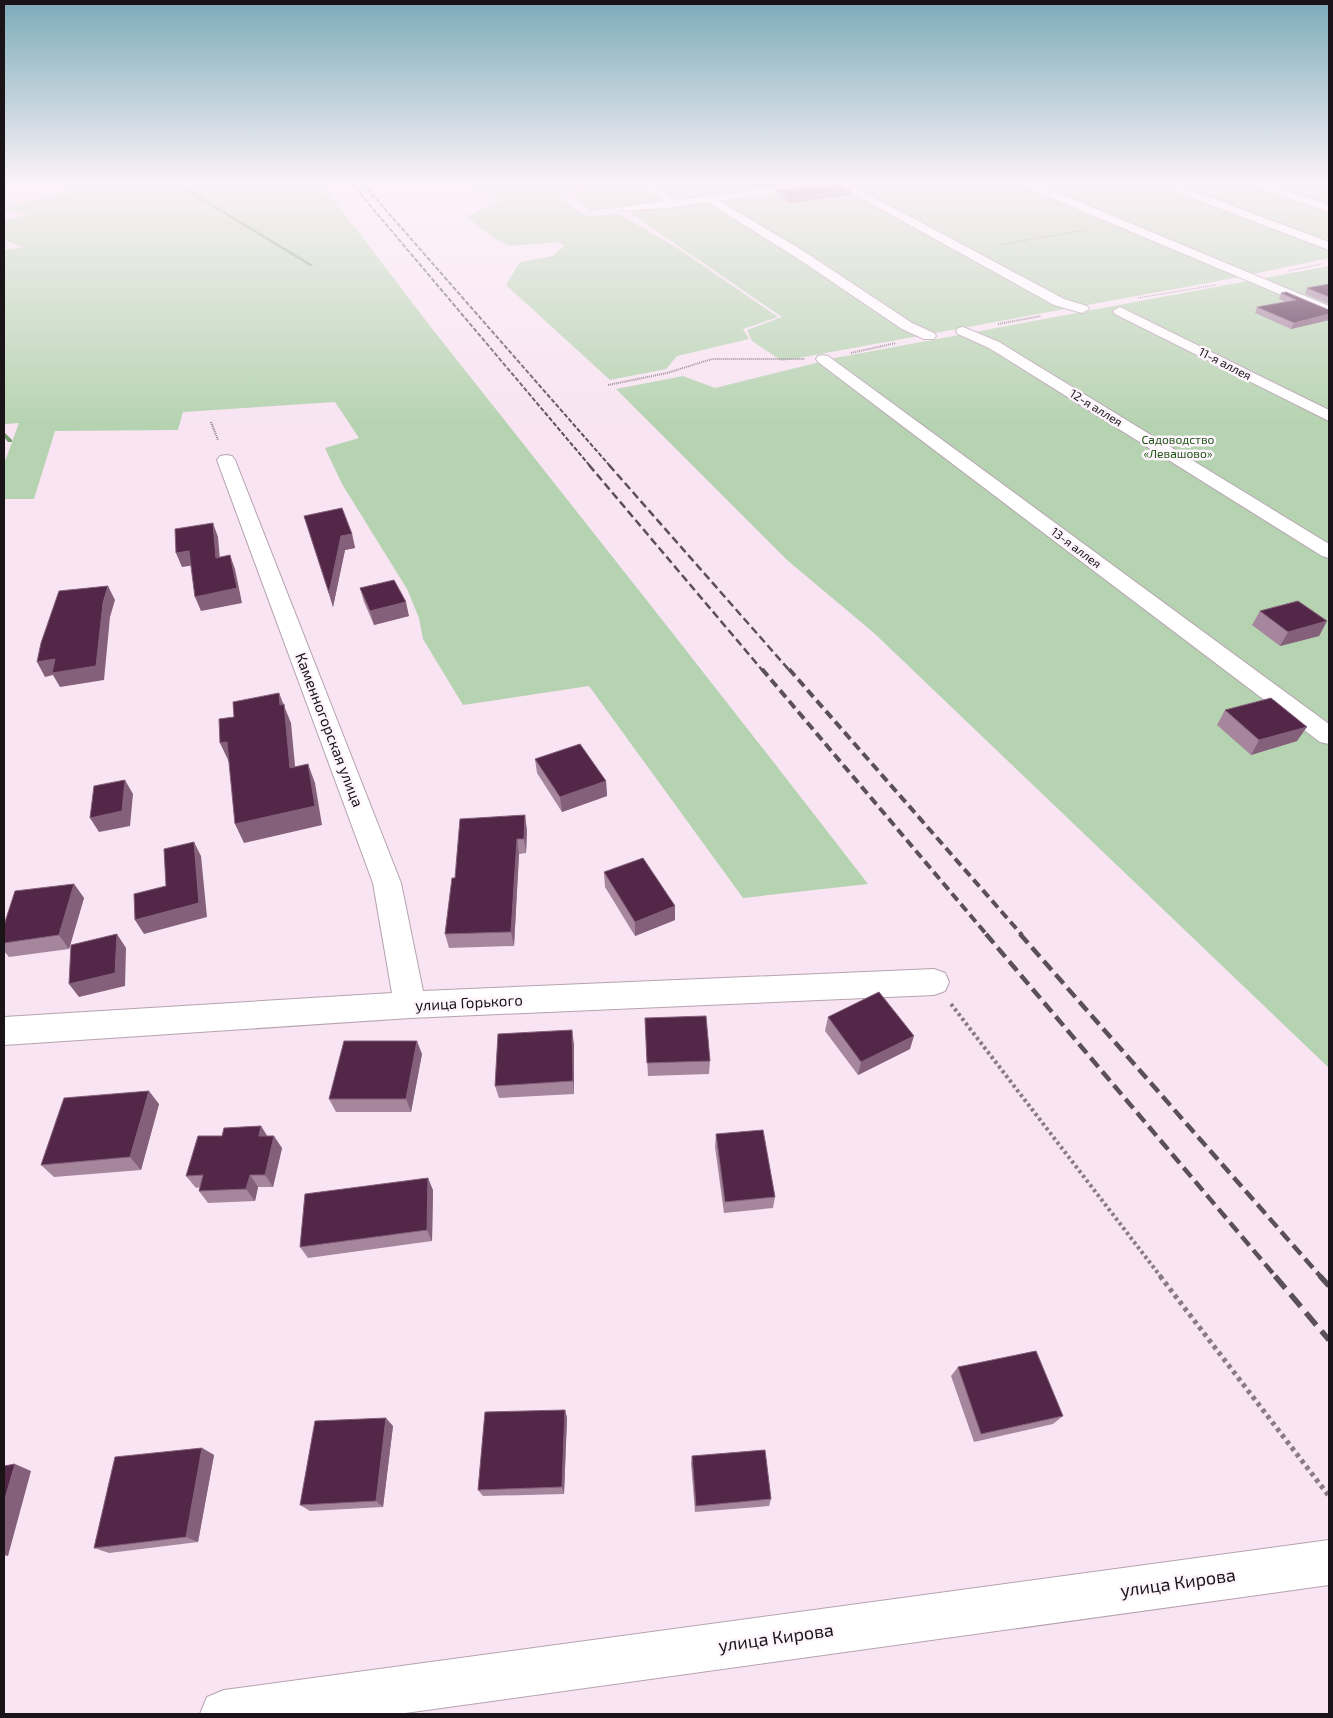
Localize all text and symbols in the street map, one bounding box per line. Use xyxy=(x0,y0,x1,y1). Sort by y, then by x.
street label: 11-я аллея xyxy=(1197,344,1254,382)
street label: 12-я аллея xyxy=(1068,386,1125,429)
park label: Садоводство «Левашово» xyxy=(1142,432,1215,460)
street label: 13-я аллея xyxy=(1049,524,1104,571)
street label: Каменногорская улица xyxy=(291,650,368,810)
street label: улица Горького xyxy=(415,990,523,1015)
street label: улица Кирова xyxy=(1119,1563,1237,1601)
street label: улица Кирова xyxy=(717,1618,835,1656)

